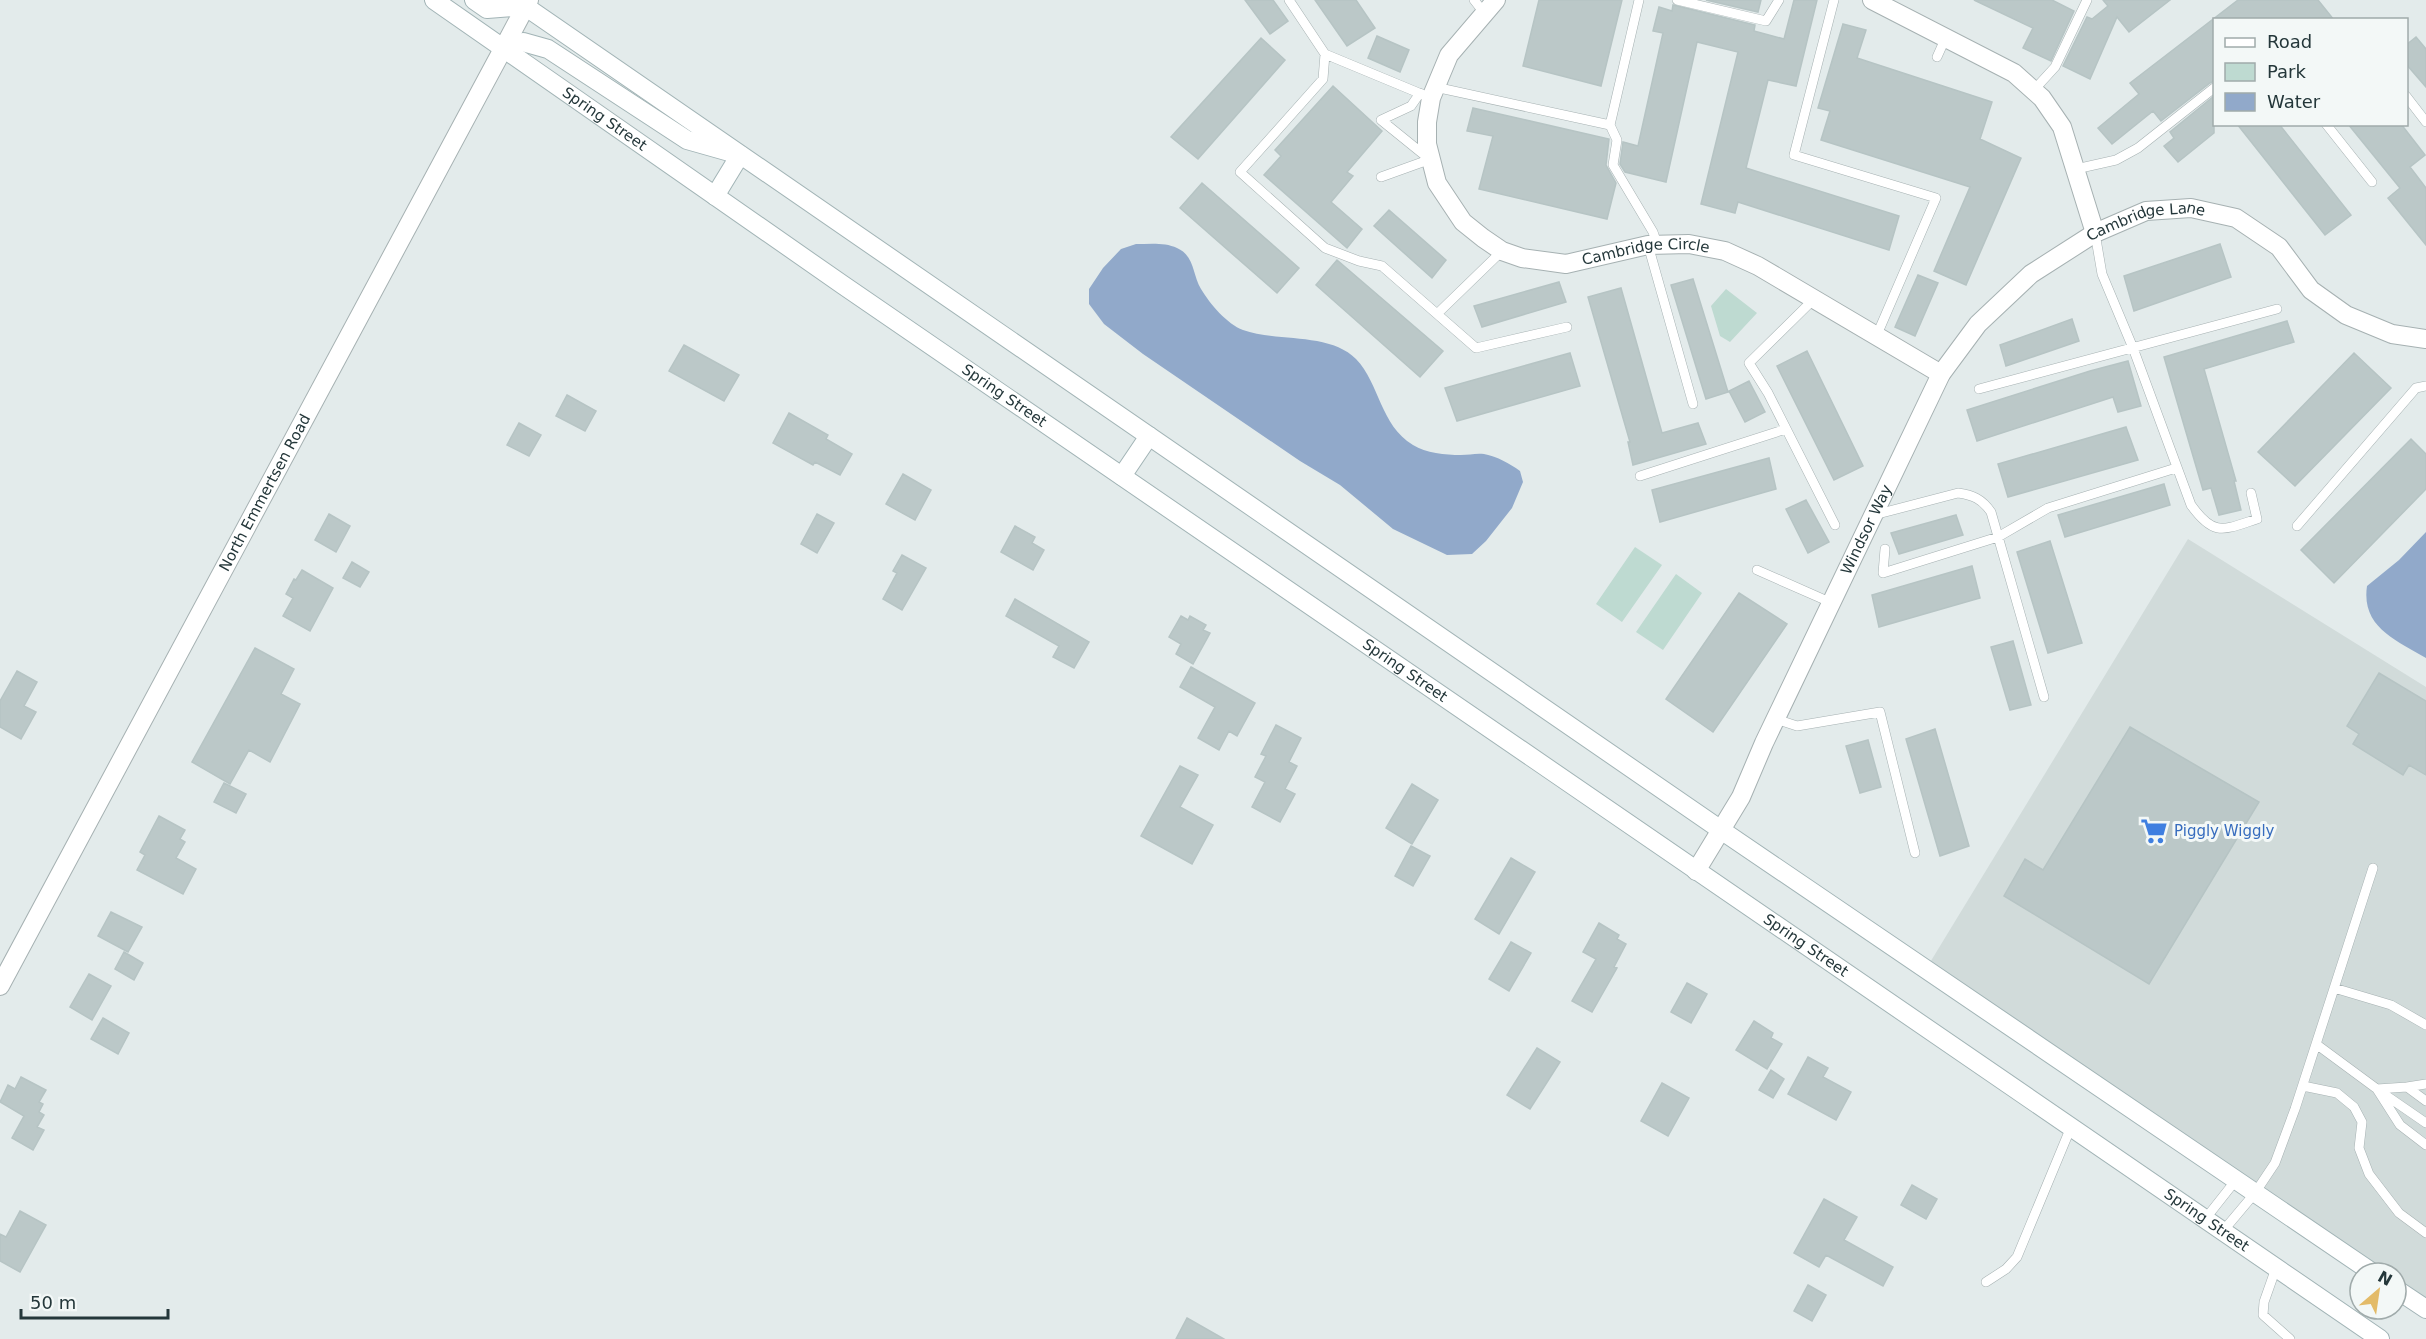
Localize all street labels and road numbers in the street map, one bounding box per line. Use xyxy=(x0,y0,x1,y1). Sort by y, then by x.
street label: Spring Street xyxy=(559,83,650,155)
street label: Cambridge Lane xyxy=(2083,198,2207,245)
street label: Cambridge Circle xyxy=(1580,235,1711,269)
street label: Spring Street xyxy=(958,360,1050,431)
street label: North Emmertsen Road xyxy=(215,411,314,574)
street label: Windsor Way xyxy=(1837,482,1896,578)
street label: Spring Street xyxy=(1359,635,1451,706)
street label: Spring Street xyxy=(1760,910,1852,981)
street label: Spring Street xyxy=(2161,1185,2253,1256)

